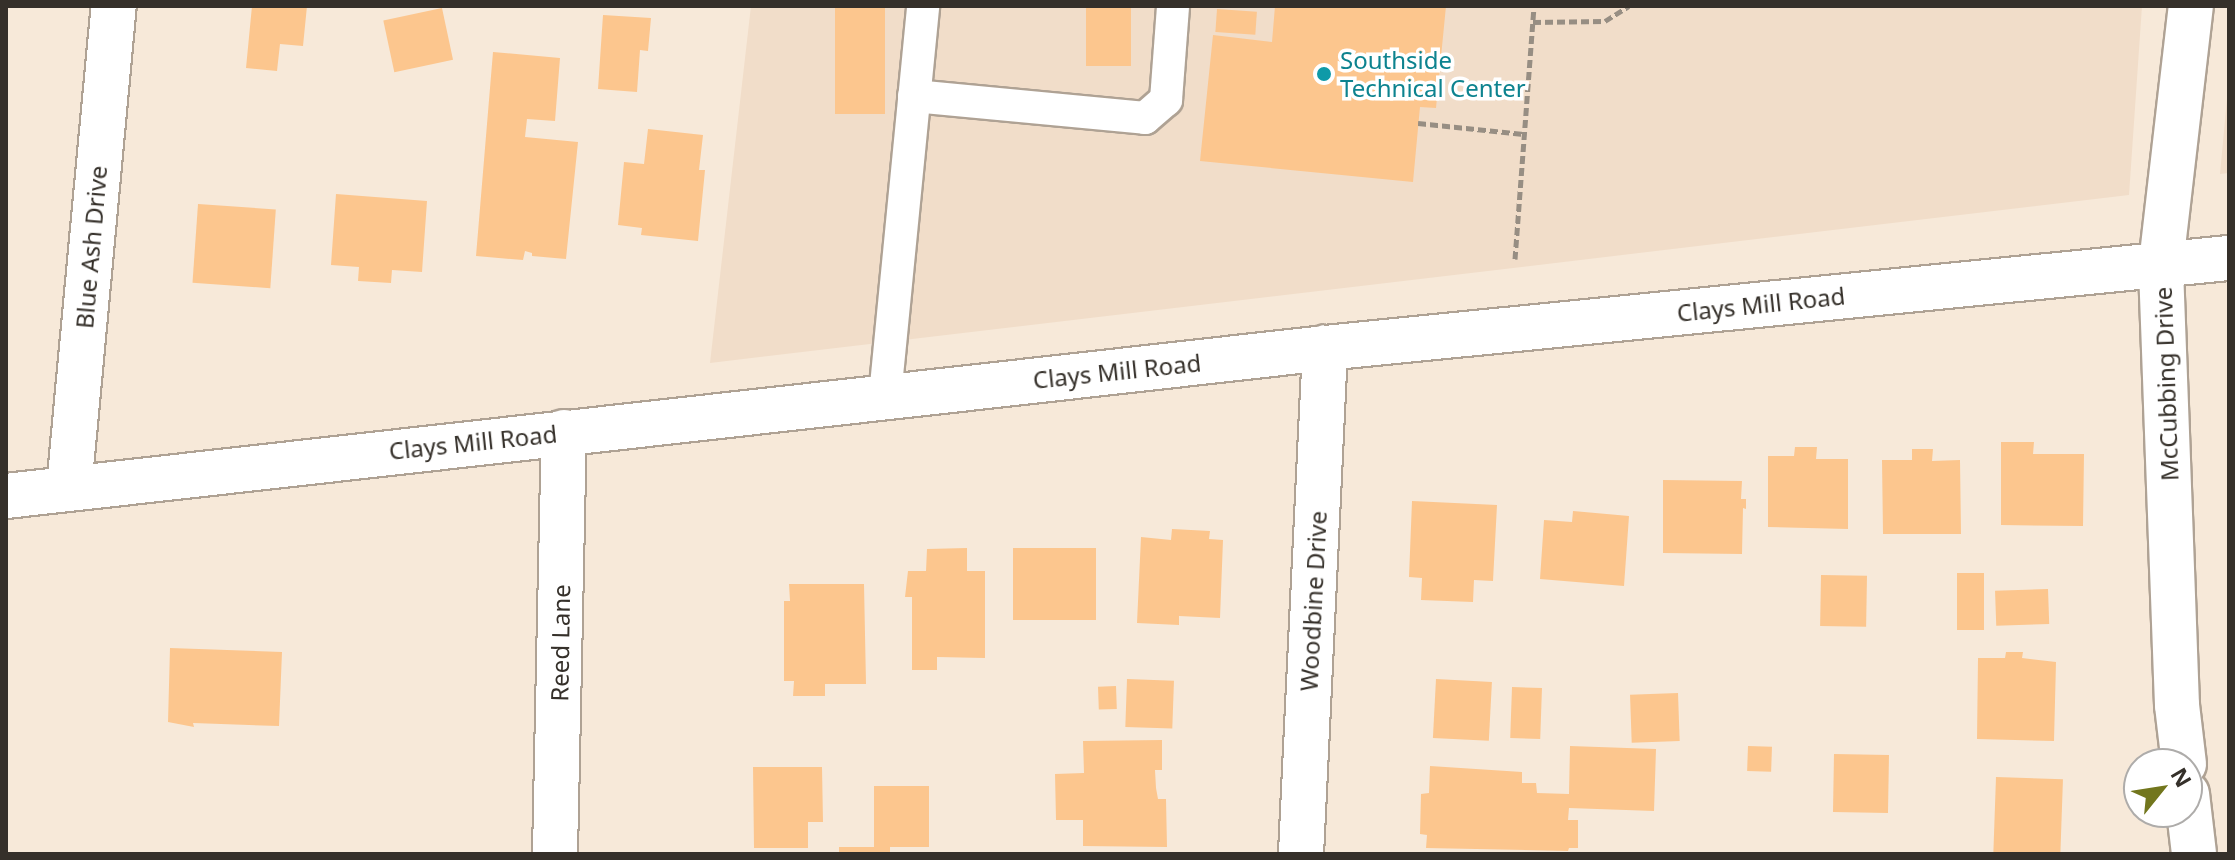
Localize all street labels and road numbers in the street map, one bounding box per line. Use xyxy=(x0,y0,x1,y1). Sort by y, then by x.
street label: Blue Ash Drive xyxy=(70,164,112,330)
street label: Clays Mill Road xyxy=(1675,281,1847,327)
street label: McCubbing Drive xyxy=(2148,286,2184,482)
street label: Clays Mill Road xyxy=(1031,348,1203,394)
street label: Clays Mill Road xyxy=(387,419,559,465)
street label: Woodbine Drive xyxy=(1294,510,1332,692)
street label: Reed Lane xyxy=(545,584,575,702)

